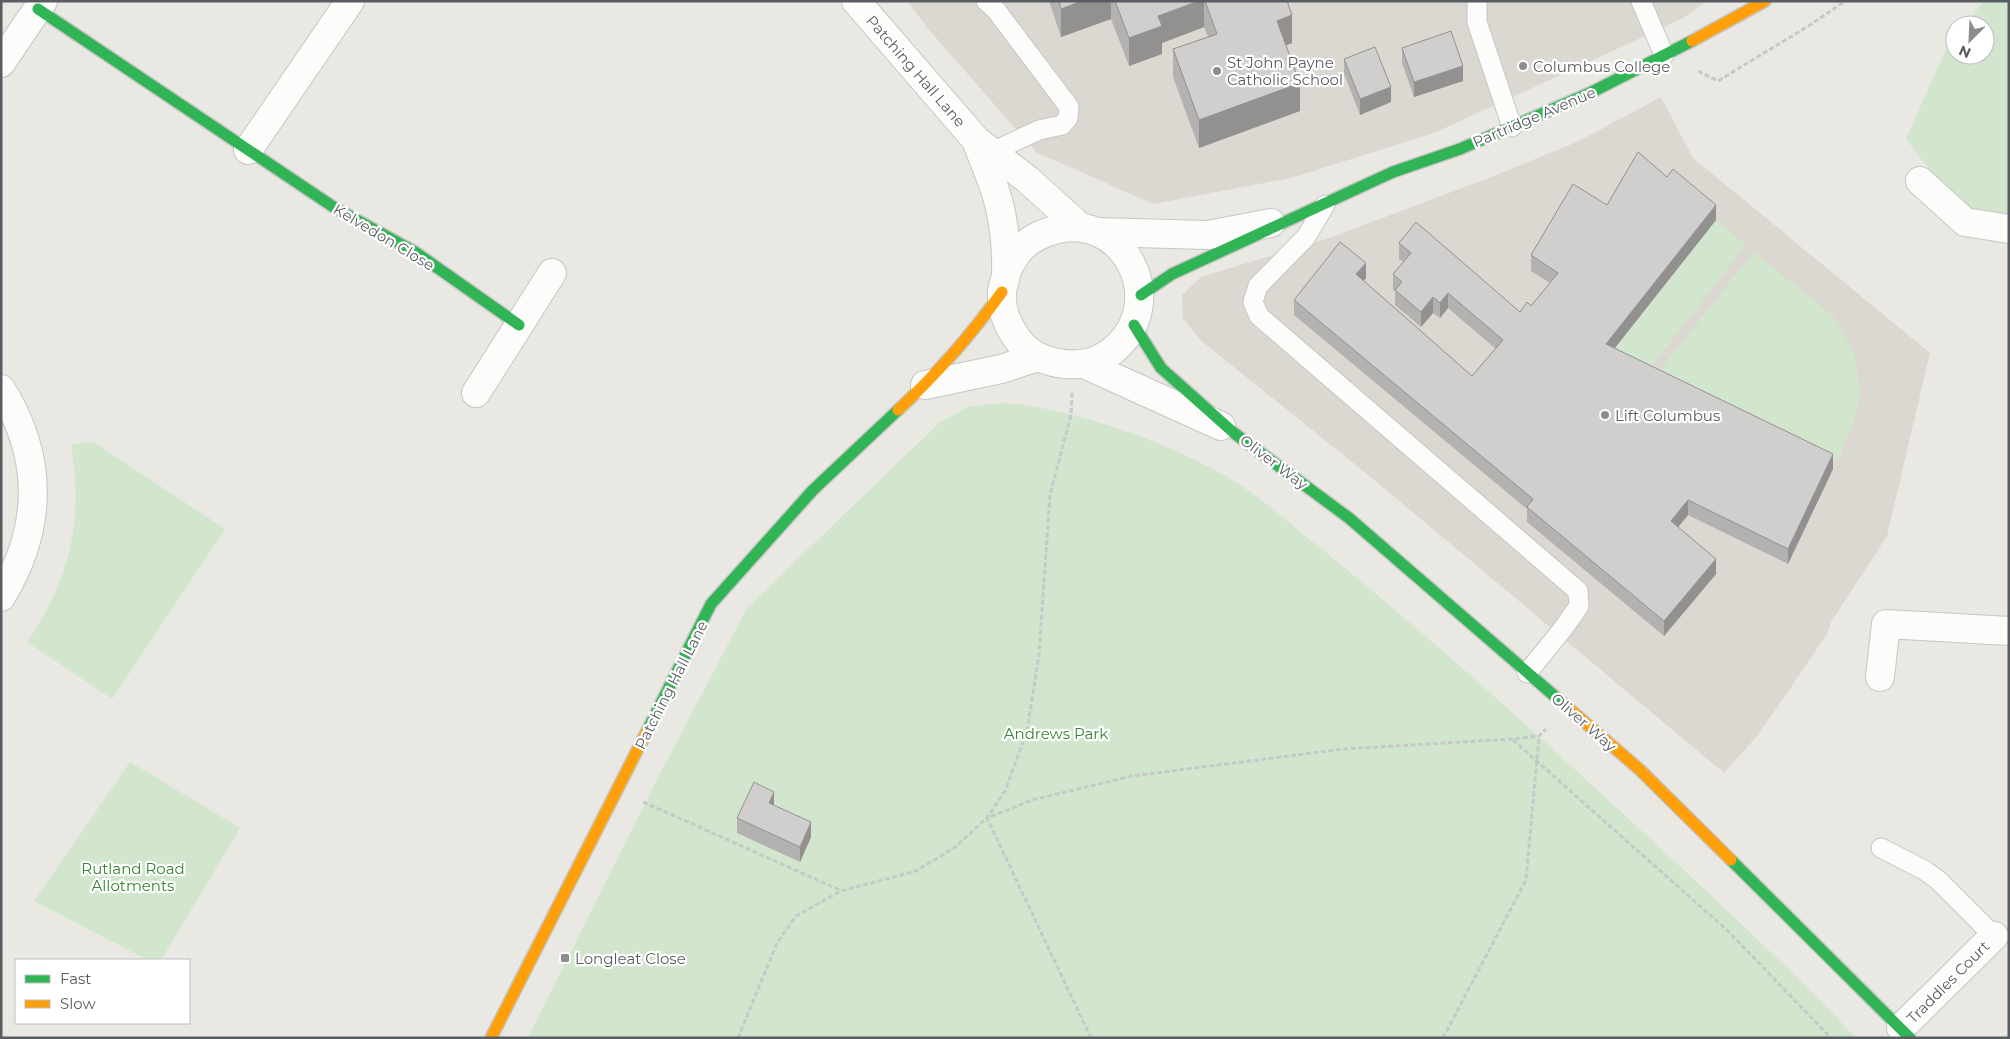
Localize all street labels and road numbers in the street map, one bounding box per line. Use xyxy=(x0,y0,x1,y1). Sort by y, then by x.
street label: Patching Hall Lane xyxy=(862,11,970,131)
street label: Partridge Avenue xyxy=(1470,83,1598,151)
street label: Kelvedon Close xyxy=(330,199,438,275)
street label: Oliver Way xyxy=(1236,430,1312,494)
street label: Patching Hall Lane xyxy=(630,617,712,753)
street label: Oliver Way xyxy=(1548,689,1621,756)
street label: Traddles Court xyxy=(1903,937,1993,1027)

